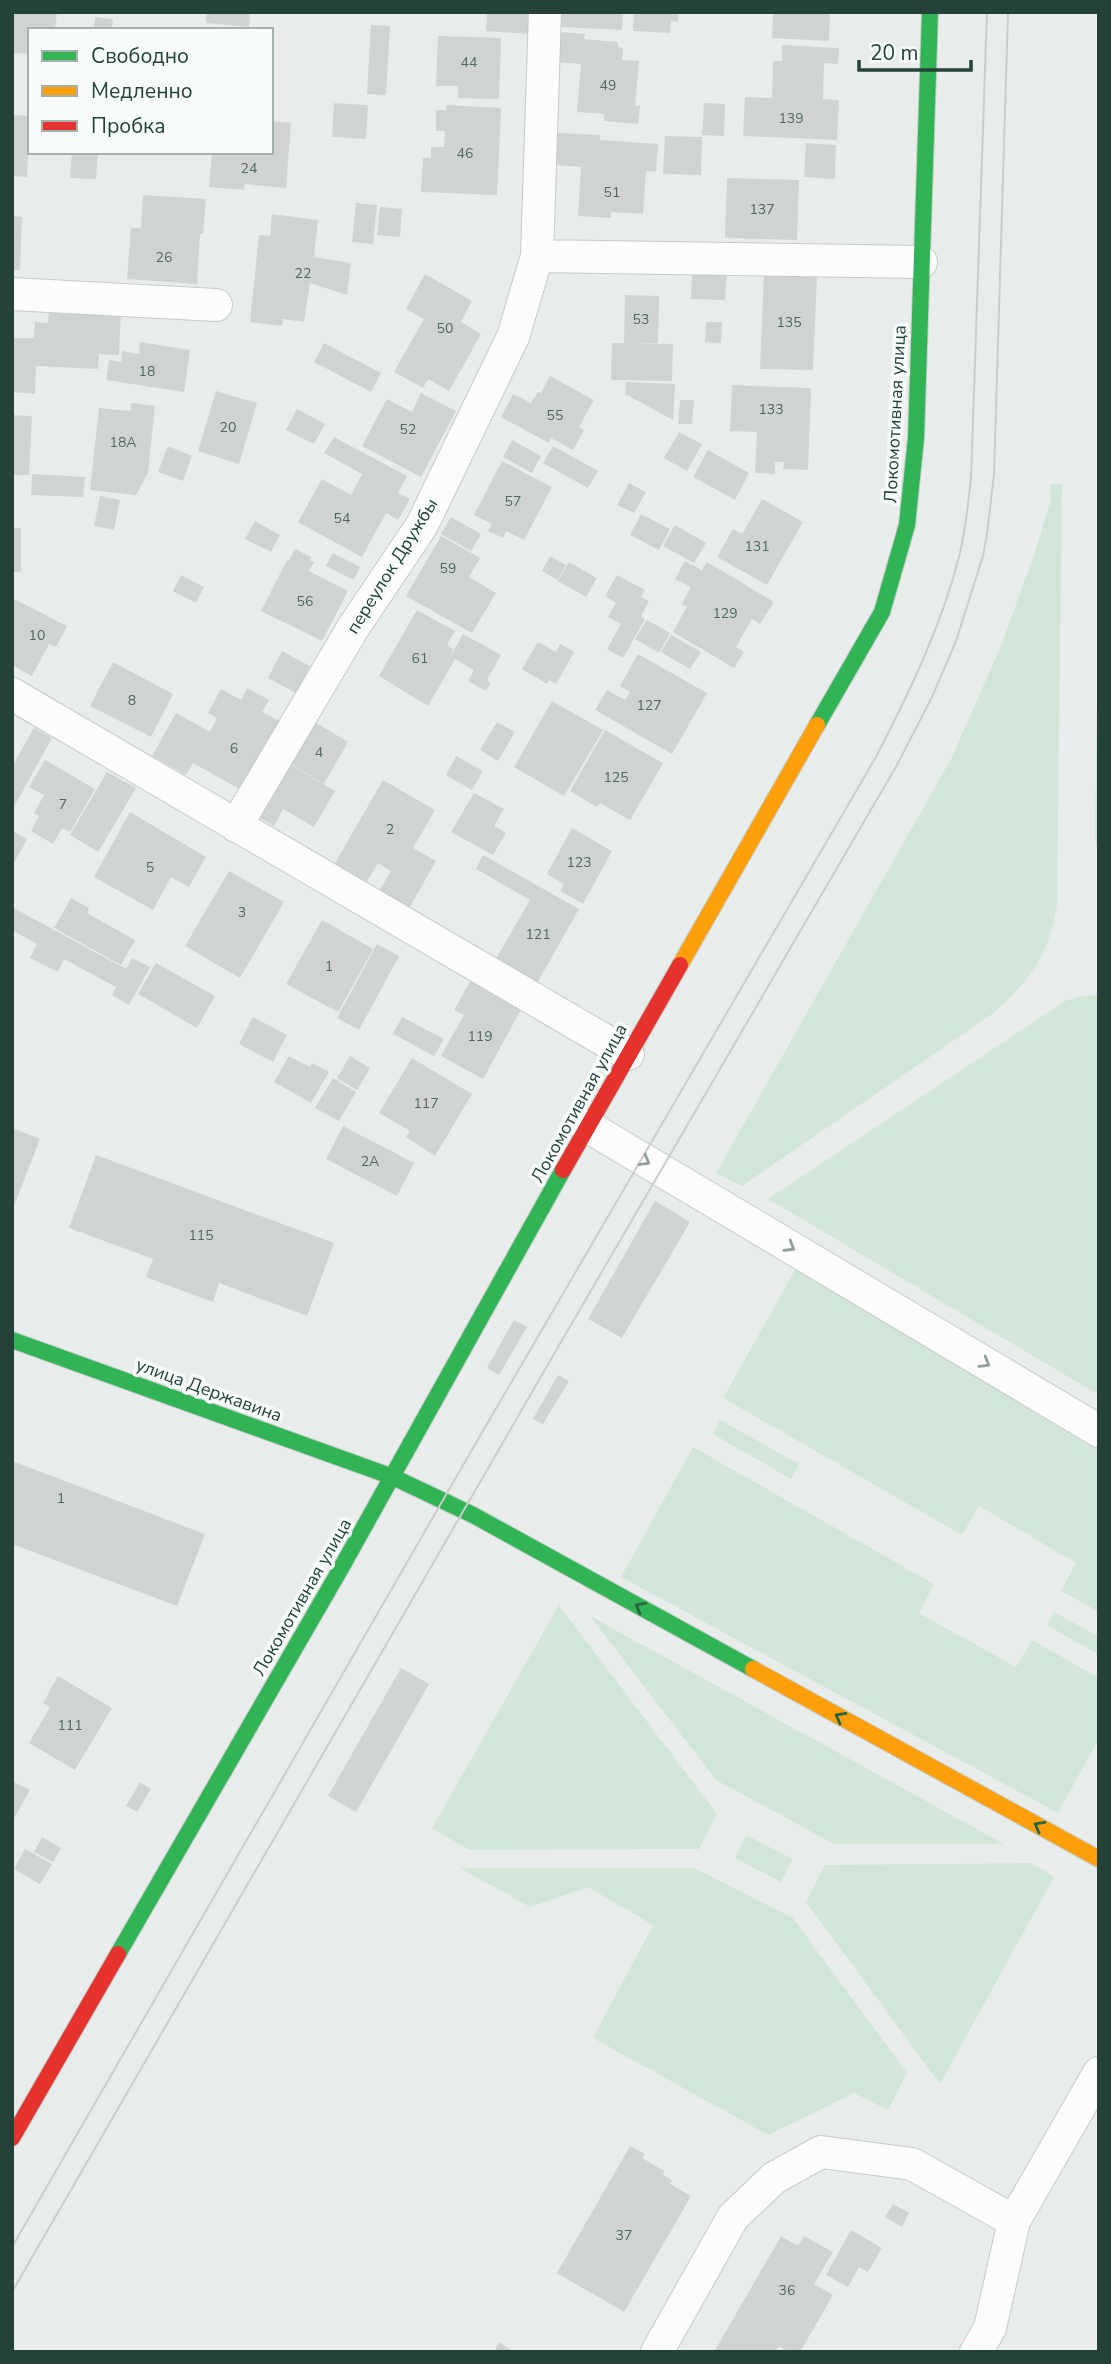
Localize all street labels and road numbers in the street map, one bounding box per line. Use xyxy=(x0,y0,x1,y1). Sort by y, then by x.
street label: Локомотивная улица xyxy=(878,324,912,504)
street label: переулок Дружбы xyxy=(341,494,443,638)
street label: Локомотивная улица xyxy=(525,1019,633,1187)
street label: улица Державина xyxy=(133,1352,285,1428)
street label: Локомотивная улица xyxy=(247,1514,357,1680)

